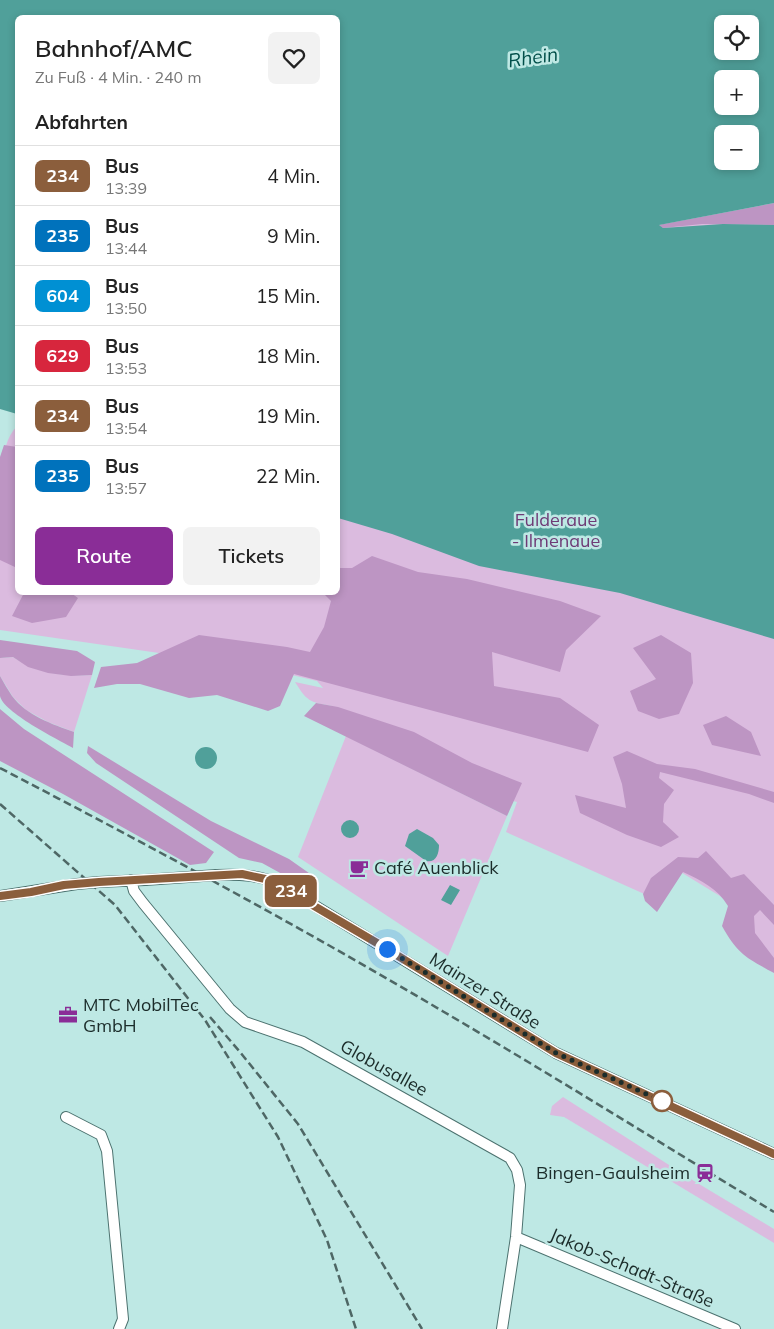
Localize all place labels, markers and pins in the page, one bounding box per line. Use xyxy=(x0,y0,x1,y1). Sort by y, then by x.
place label: Café Auenblick xyxy=(374,856,499,879)
cafe icon: Café Auenblick xyxy=(348,857,370,879)
place label: MTC MobilTec GmbH xyxy=(83,993,199,1037)
office icon: MTC MobilTec GmbH xyxy=(57,1004,79,1026)
unlabelled marker xyxy=(651,1090,673,1112)
place label: Bingen-Gaulsheim xyxy=(536,1161,690,1184)
station icon: Bingen-Gaulsheim xyxy=(694,1162,716,1184)

